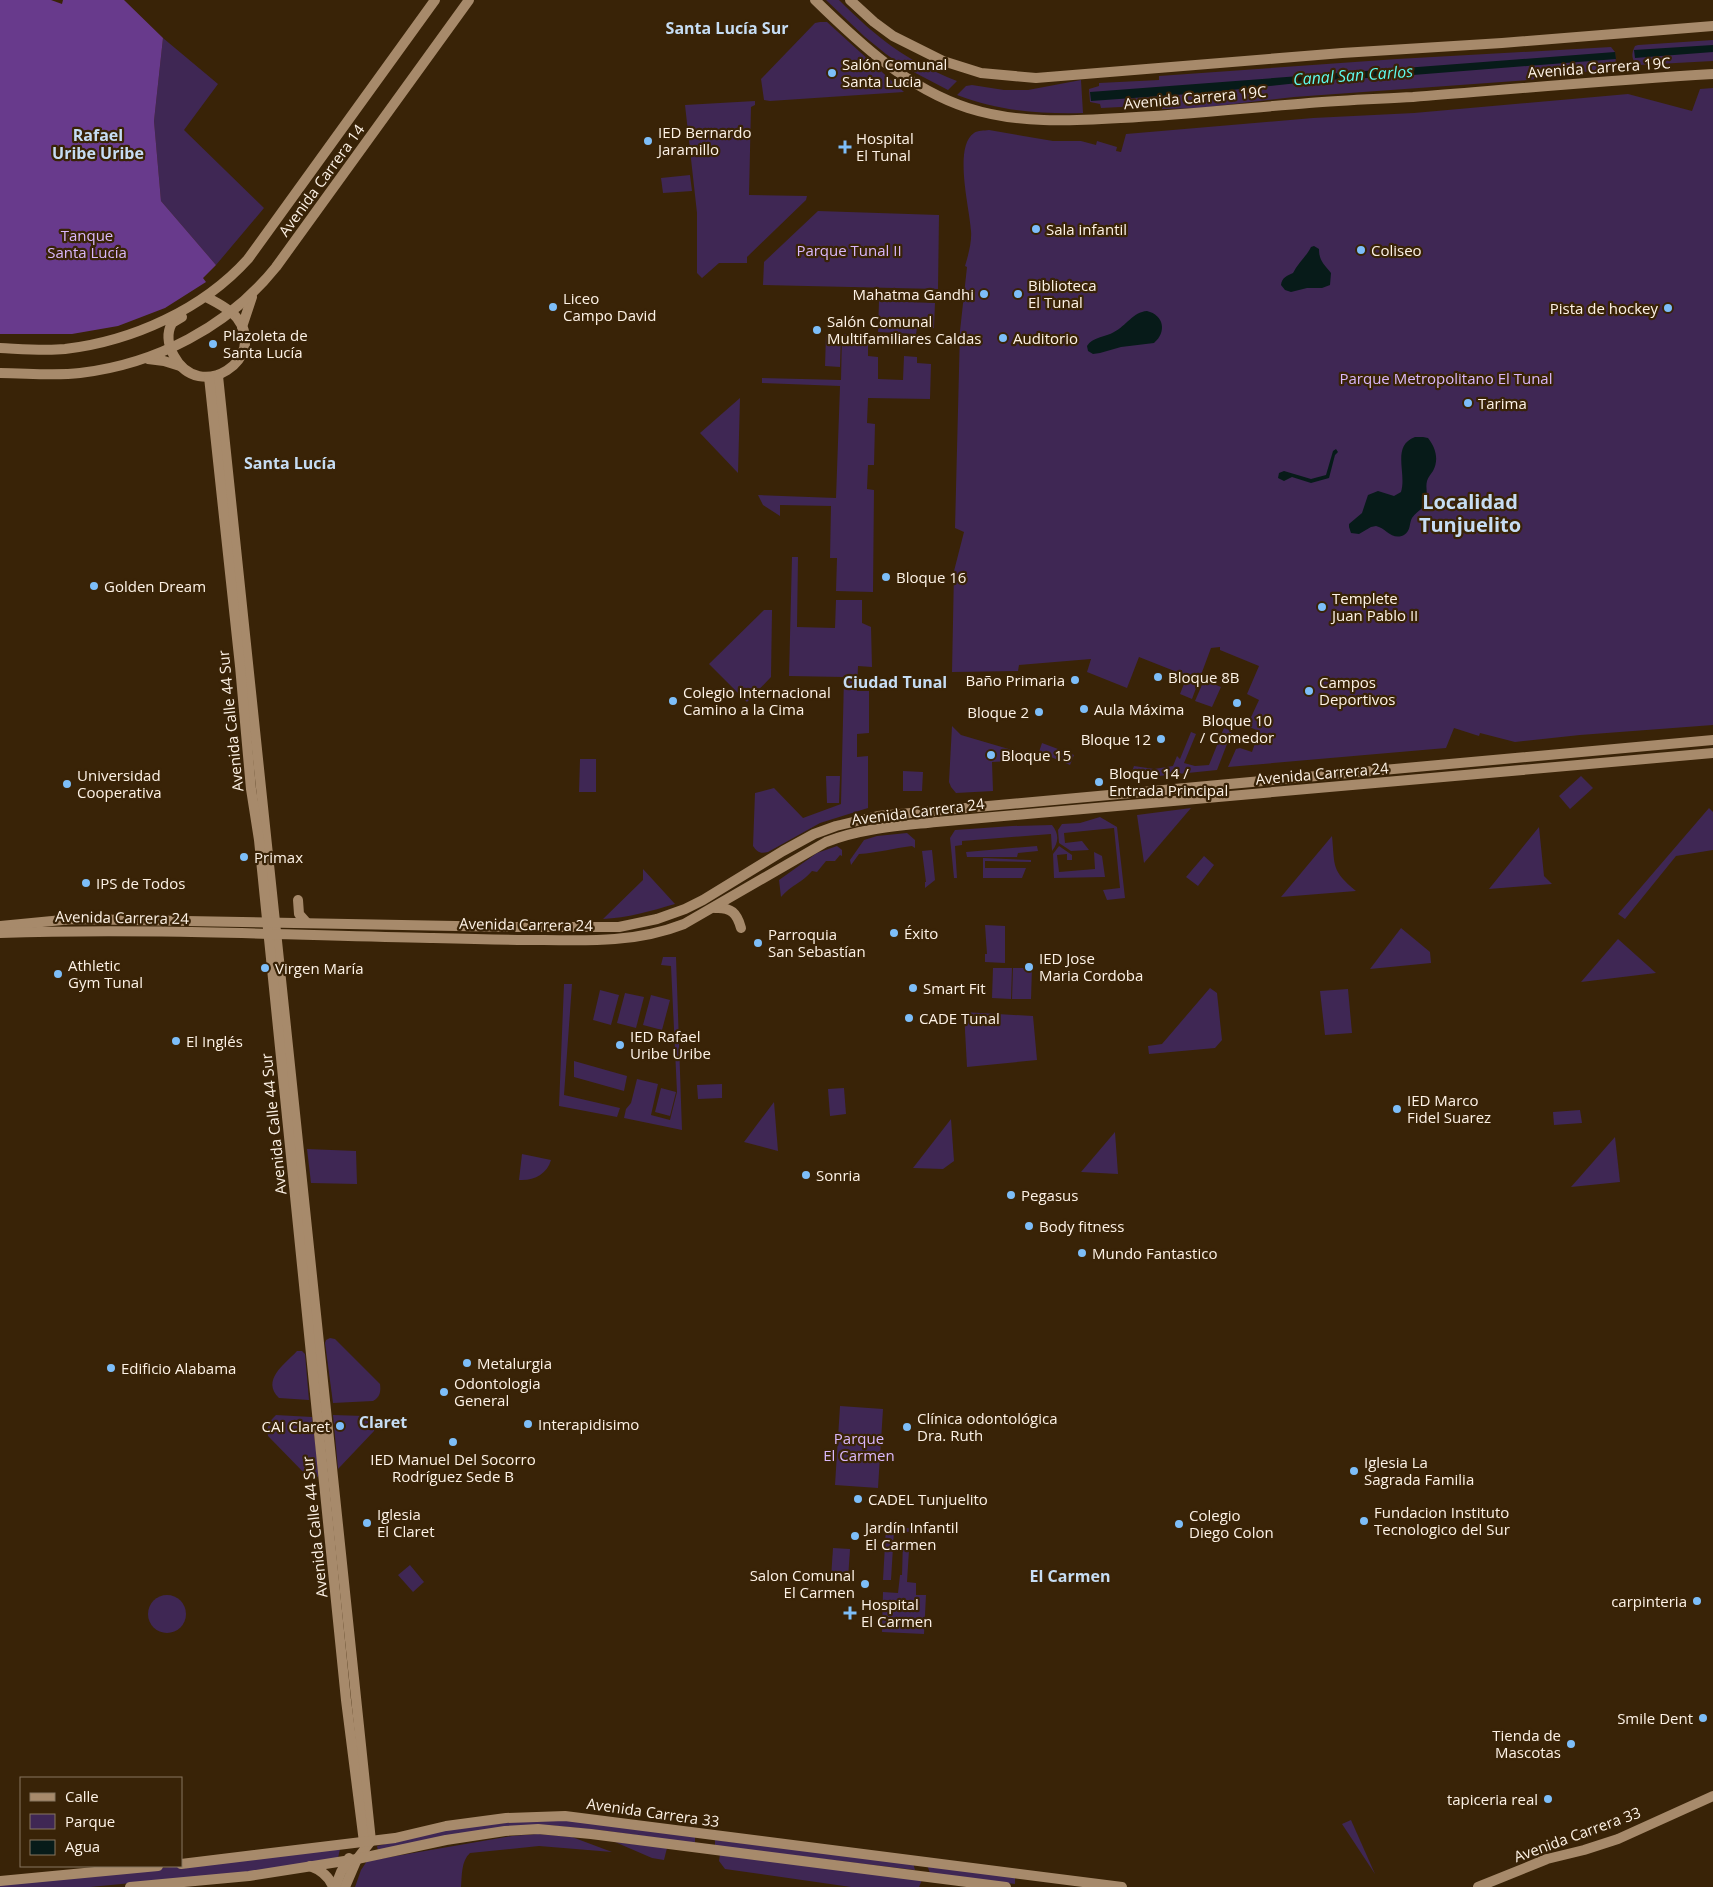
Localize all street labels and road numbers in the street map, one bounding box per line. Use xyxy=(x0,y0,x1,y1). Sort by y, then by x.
street label: Avenida Carrera 19C xyxy=(1527,52,1671,82)
street label: Avenida Carrera 19C xyxy=(1123,81,1267,113)
street label: Avenida Carrera 14 xyxy=(274,120,369,240)
street label: Avenida Calle 44 Sur xyxy=(213,649,247,793)
street label: Avenida Carrera 24 xyxy=(1254,757,1390,789)
street label: Avenida Carrera 24 xyxy=(850,793,986,829)
street label: Avenida Carrera 24 xyxy=(55,906,189,928)
street label: Avenida Carrera 24 xyxy=(459,913,593,935)
street label: Avenida Calle 44 Sur xyxy=(256,1052,290,1196)
street label: Avenida Calle 44 Sur xyxy=(297,1455,331,1599)
street label: Avenida Carrera 33 xyxy=(585,1793,721,1831)
street label: Avenida Carrera 33 xyxy=(1511,1802,1643,1866)

